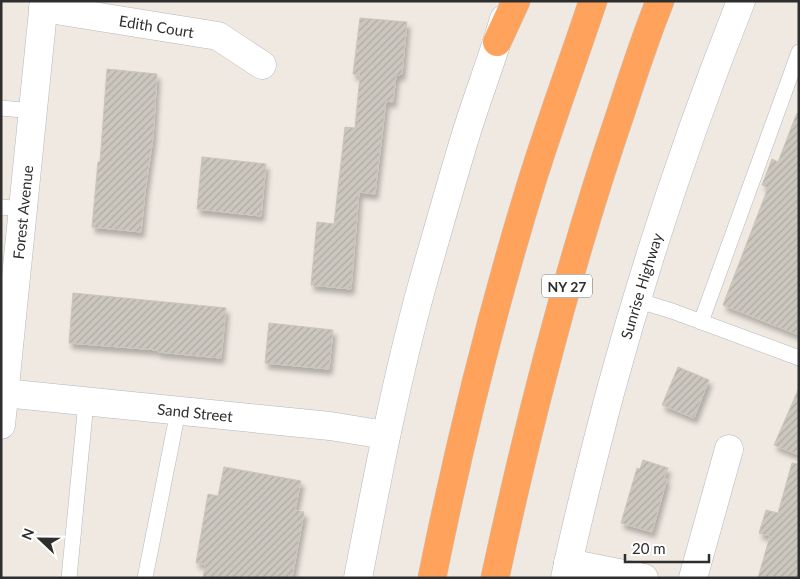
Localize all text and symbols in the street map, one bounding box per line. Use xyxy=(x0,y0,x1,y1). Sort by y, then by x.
street label: Edith Court xyxy=(118,11,196,41)
street label: Forest Avenue xyxy=(9,164,36,260)
street label: Sunrise Highway xyxy=(617,230,666,341)
road number: NY 27 xyxy=(542,274,592,298)
street label: Sand Street xyxy=(156,400,234,425)
north arrow xyxy=(15,514,65,564)
text: N xyxy=(18,526,37,542)
scale bar xyxy=(625,532,709,564)
text: 20 m xyxy=(632,539,666,557)

